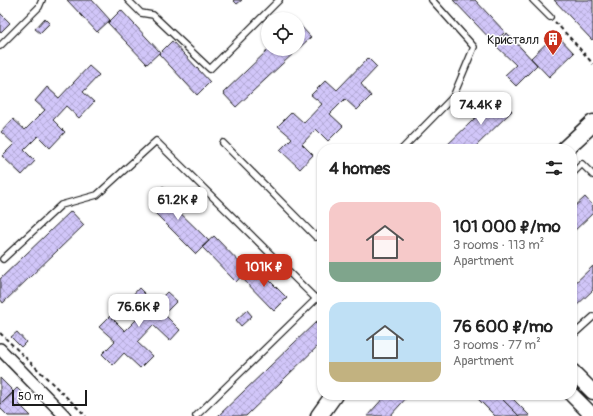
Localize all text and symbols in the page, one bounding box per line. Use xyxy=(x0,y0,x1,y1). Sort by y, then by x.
map controls xyxy=(261,12,305,56)
button: locate xyxy=(261,12,305,56)
building icon: Кристалл xyxy=(542,28,564,56)
place label: Кристалл xyxy=(487,32,539,48)
pin: 74.4K ₽ xyxy=(444,92,518,126)
text: 74.4K ₽ xyxy=(459,97,503,113)
icon: filters xyxy=(543,157,565,179)
text: 4 homes xyxy=(329,158,390,179)
pin: 61.2K ₽ xyxy=(141,187,215,221)
text: 61.2K ₽ xyxy=(157,192,199,208)
text: 101 000 ₽/mo xyxy=(453,216,561,237)
icon: home xyxy=(361,218,409,266)
text: 3 rooms · 113 m² xyxy=(453,237,544,253)
text: Apartment xyxy=(453,253,514,269)
pin: 101K ₽ xyxy=(231,254,297,288)
text: 101K ₽ xyxy=(245,259,283,275)
pin: 76.6K ₽ xyxy=(102,294,176,328)
text: 76.6K ₽ xyxy=(117,299,161,315)
text: 76 600 ₽/mo xyxy=(453,316,553,337)
icon: home xyxy=(361,318,409,366)
text: 3 rooms · 77 m² xyxy=(453,337,541,353)
text: Apartment xyxy=(453,353,514,369)
scale bar xyxy=(12,388,87,407)
text: 50 m xyxy=(18,390,44,403)

